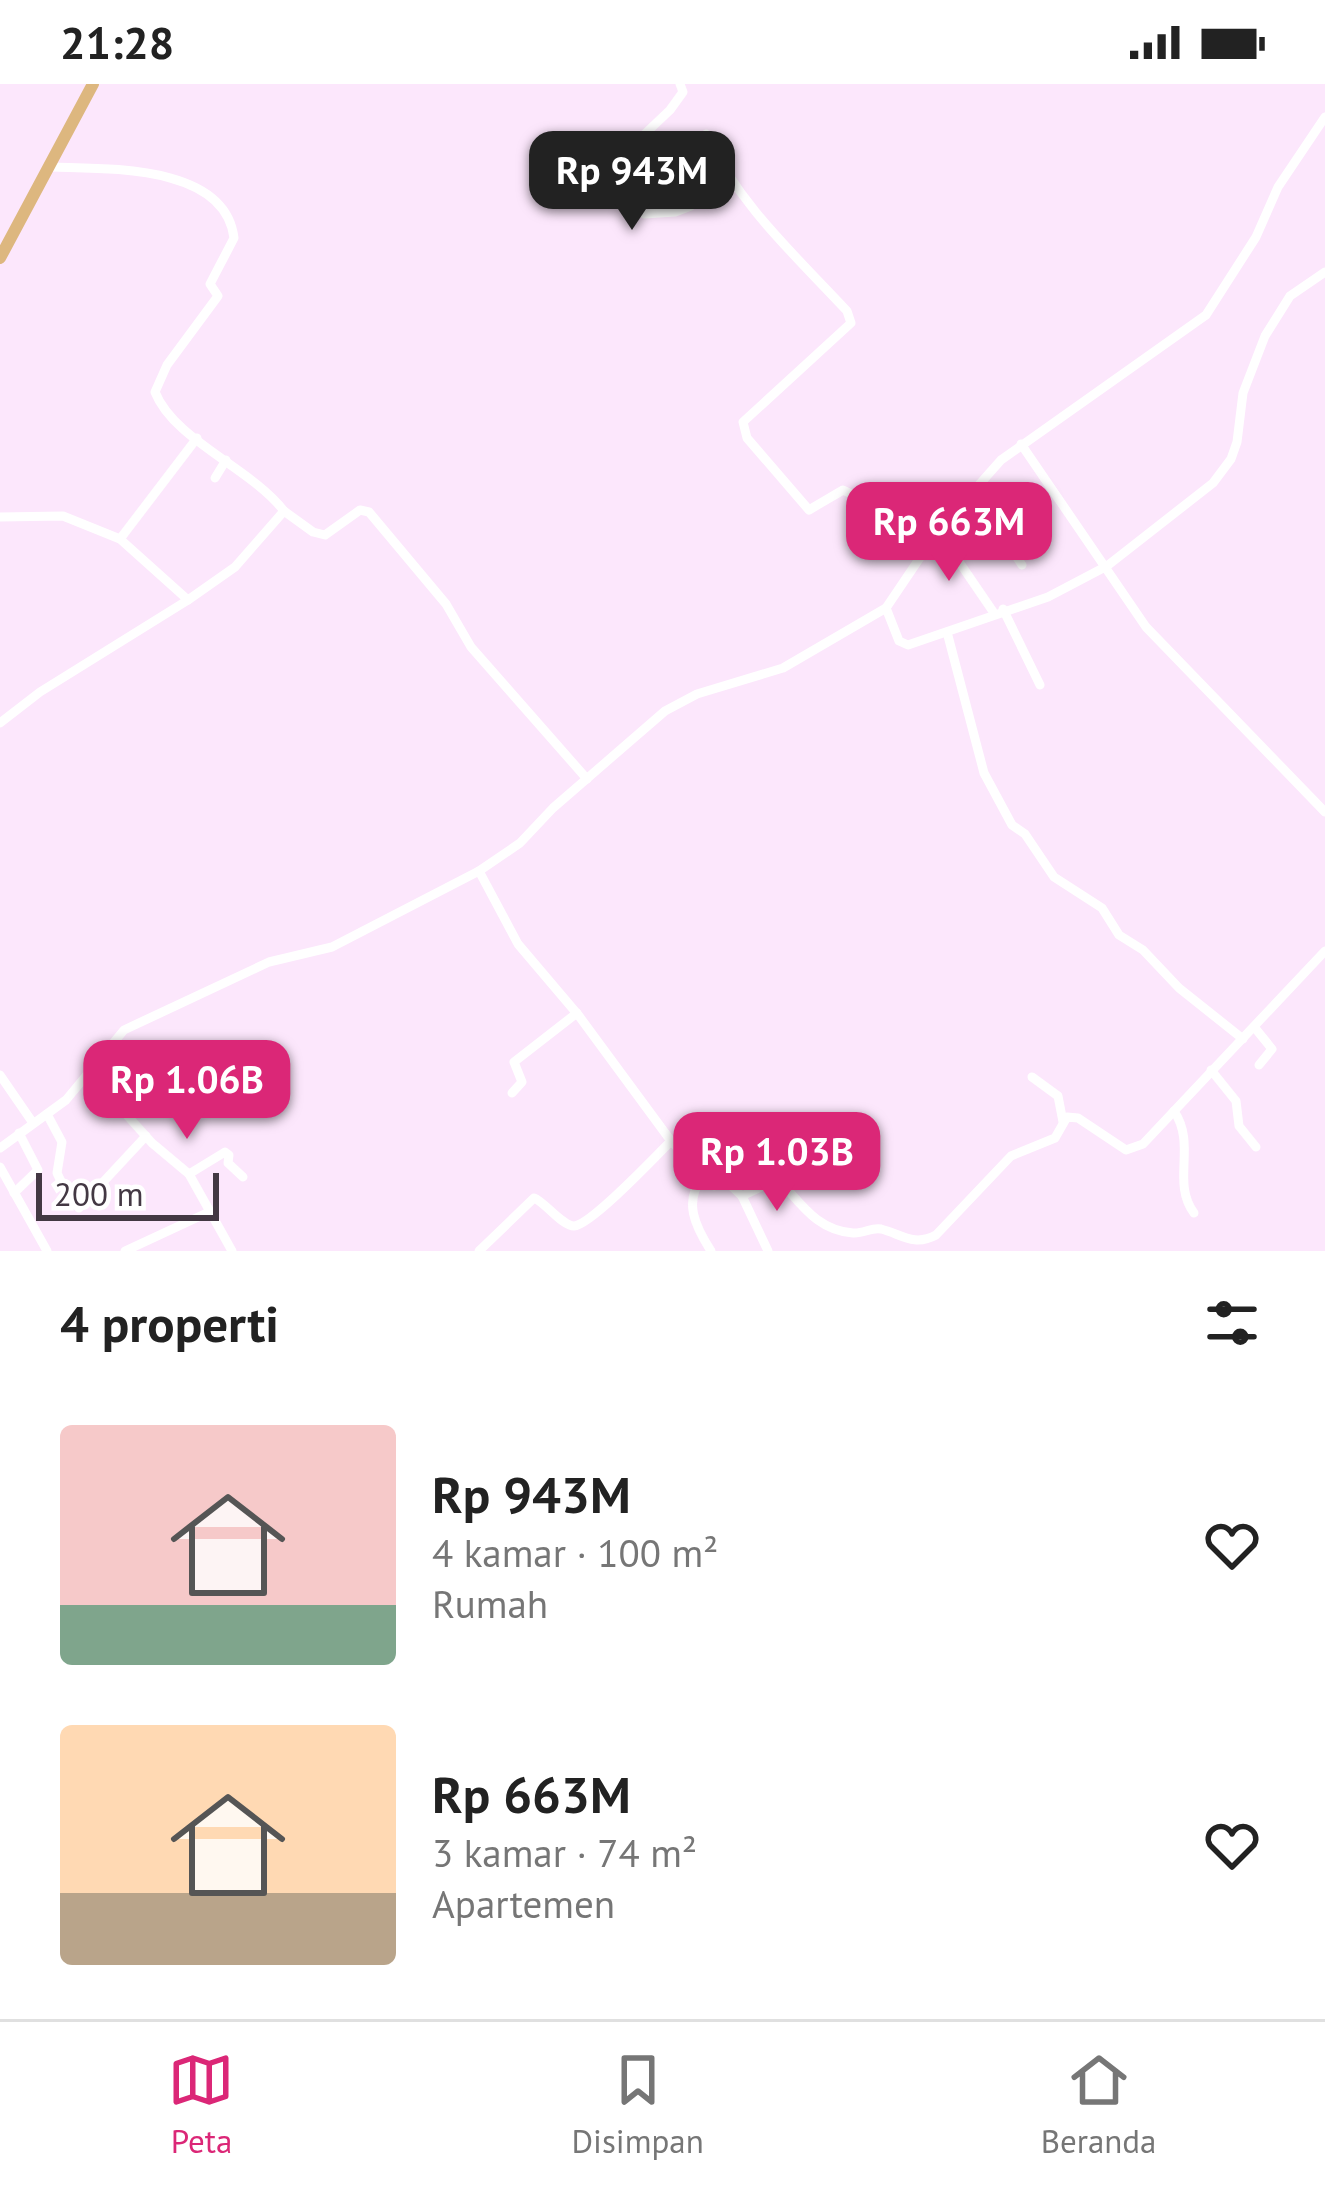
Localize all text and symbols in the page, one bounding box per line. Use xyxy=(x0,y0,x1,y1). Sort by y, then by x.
text: 21:28 xyxy=(60,13,174,71)
pin: Rp 943M xyxy=(521,131,743,233)
text: Rp 943M xyxy=(556,144,708,195)
pin: Rp 663M xyxy=(838,482,1060,584)
text: Rp 663M xyxy=(873,495,1025,546)
pin: Rp 1.06B xyxy=(63,1040,311,1142)
text: Rp 1.06B xyxy=(110,1053,264,1104)
pin: Rp 1.03B xyxy=(653,1112,901,1214)
text: Rp 1.03B xyxy=(700,1125,854,1176)
scale bar xyxy=(36,1167,219,1220)
text: 200 m xyxy=(54,1172,144,1215)
text: 4 properti xyxy=(60,1290,279,1356)
icon: filters xyxy=(1199,1290,1265,1356)
text: Rp 943M xyxy=(432,1461,631,1527)
icon: home xyxy=(156,1473,300,1617)
icon: heart xyxy=(1199,1512,1265,1578)
text: 4 kamar · 100 m² xyxy=(432,1527,718,1578)
text: Rumah xyxy=(432,1578,548,1629)
text: Rp 663M xyxy=(432,1761,631,1827)
icon: home xyxy=(156,1773,300,1917)
icon: heart xyxy=(1199,1812,1265,1878)
text: 3 kamar · 74 m² xyxy=(432,1827,697,1878)
text: Apartemen xyxy=(432,1878,615,1929)
tab: Peta xyxy=(168,2047,234,2162)
tab: Disimpan xyxy=(571,2047,704,2162)
tab: Beranda xyxy=(1041,2047,1157,2162)

